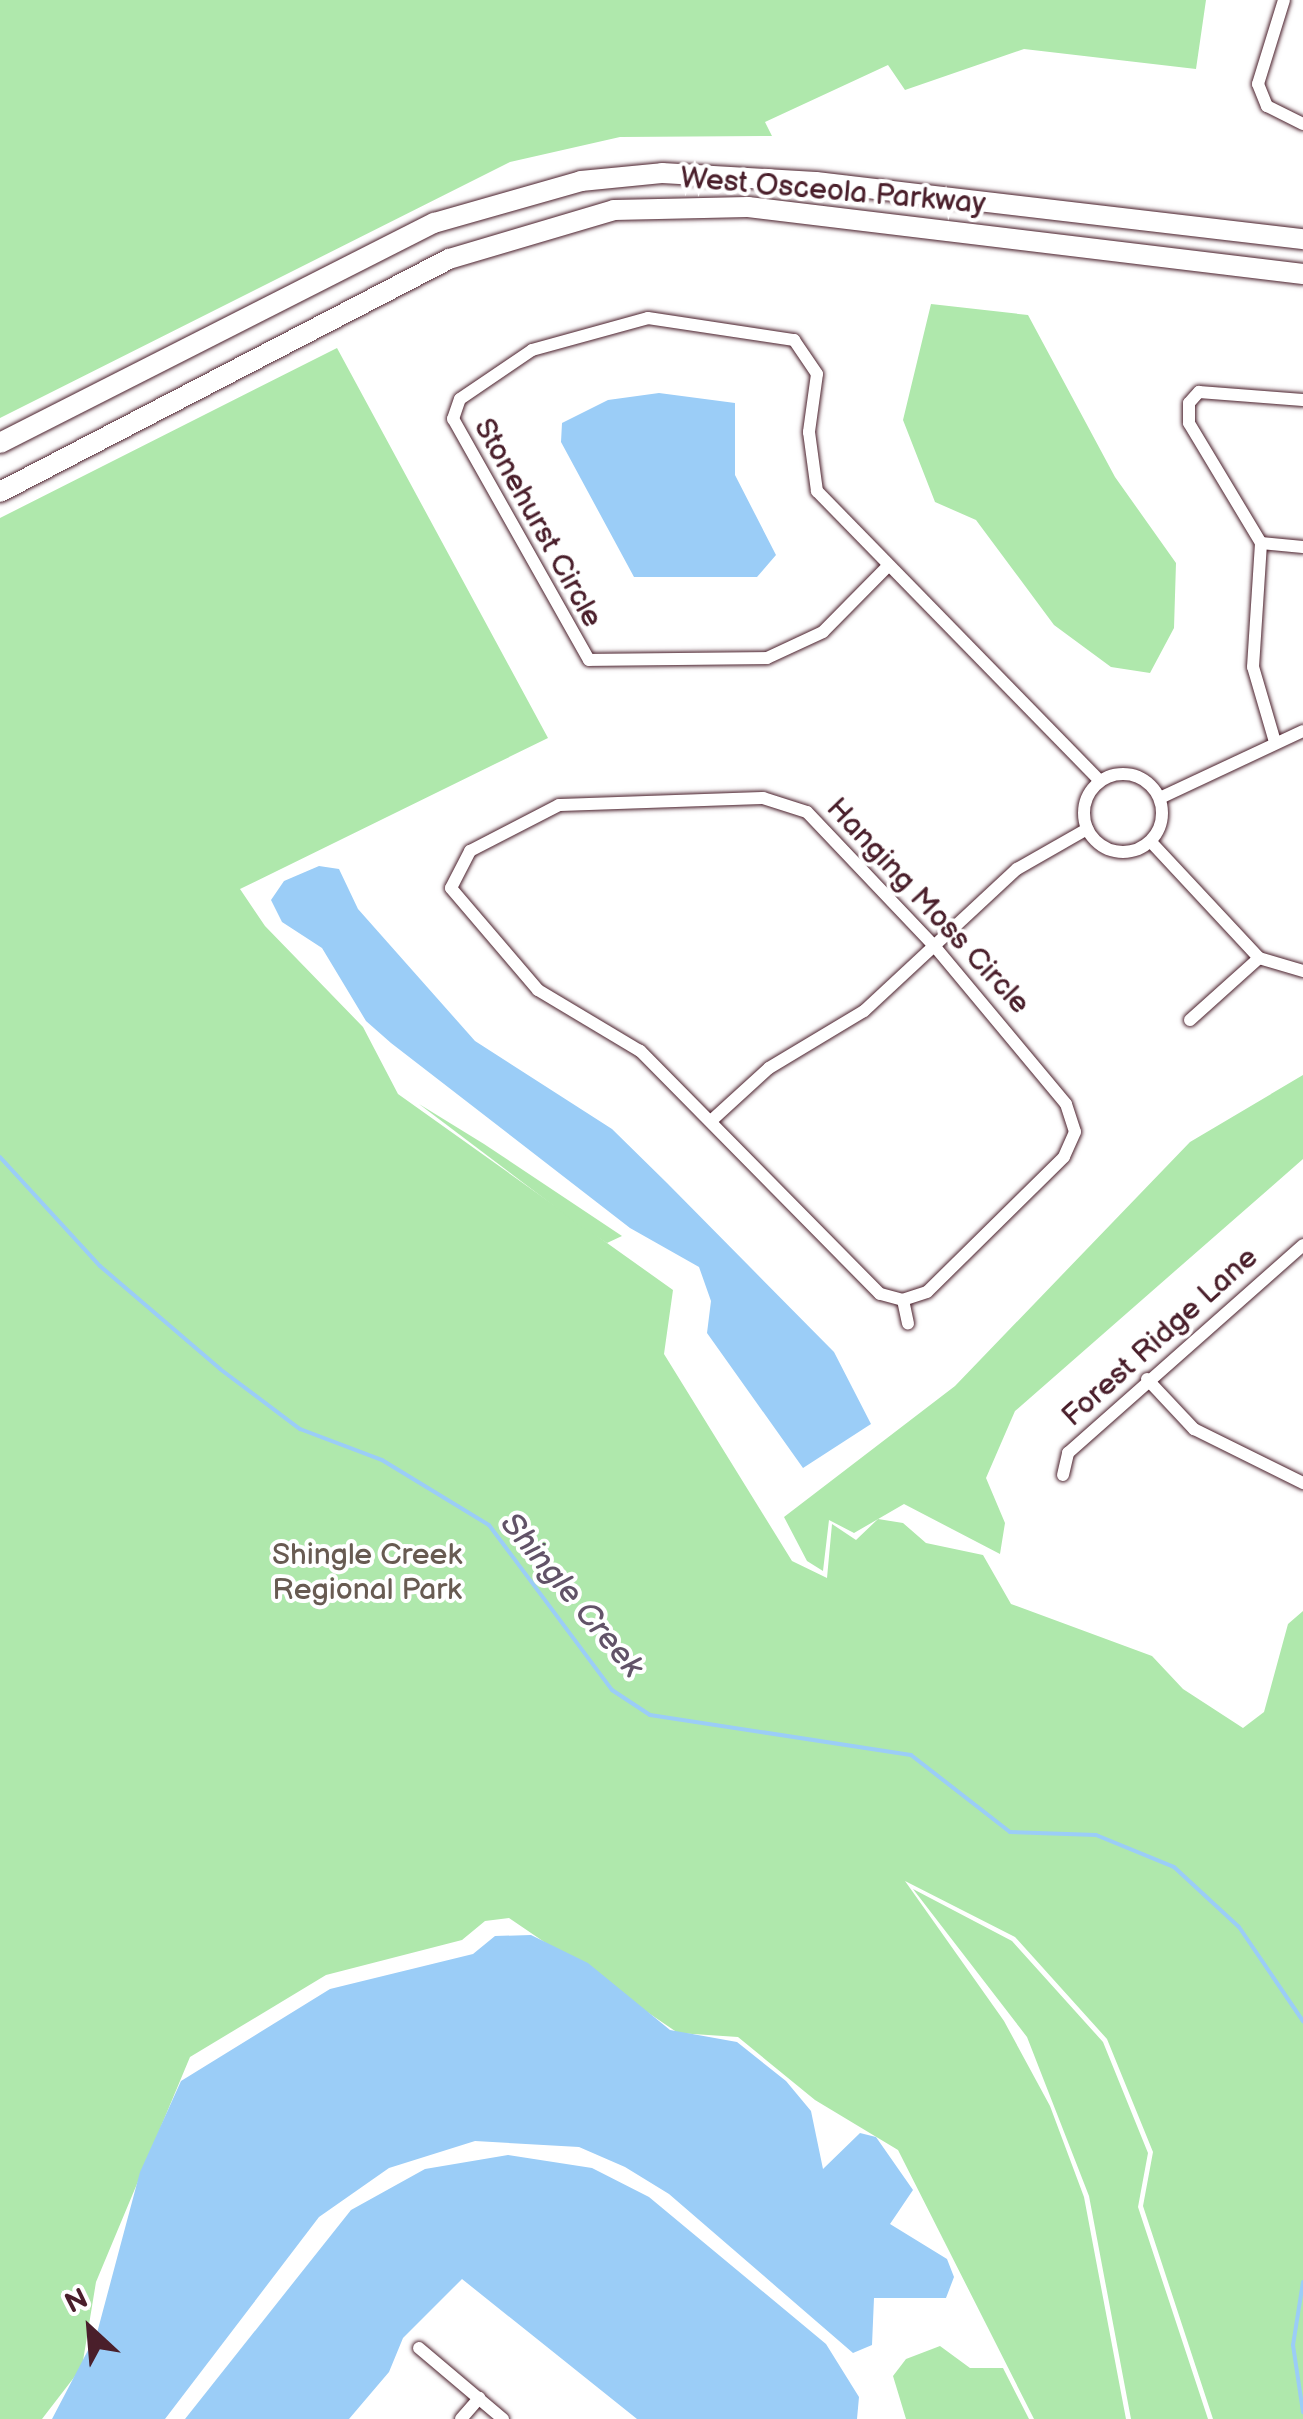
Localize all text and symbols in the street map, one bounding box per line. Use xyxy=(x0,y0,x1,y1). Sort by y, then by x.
street label: West Osceola Parkway xyxy=(679,160,987,222)
street label: Stonehurst Circle xyxy=(466,412,610,634)
street label: Hanging Moss Circle xyxy=(819,791,1037,1021)
street label: Forest Ridge Lane xyxy=(1055,1240,1265,1434)
water label: Shingle Creek xyxy=(491,1506,651,1686)
park label: Shingle Creek Regional Park xyxy=(272,1537,462,1608)
north arrow xyxy=(40,2279,140,2379)
text: N xyxy=(60,2282,93,2321)

